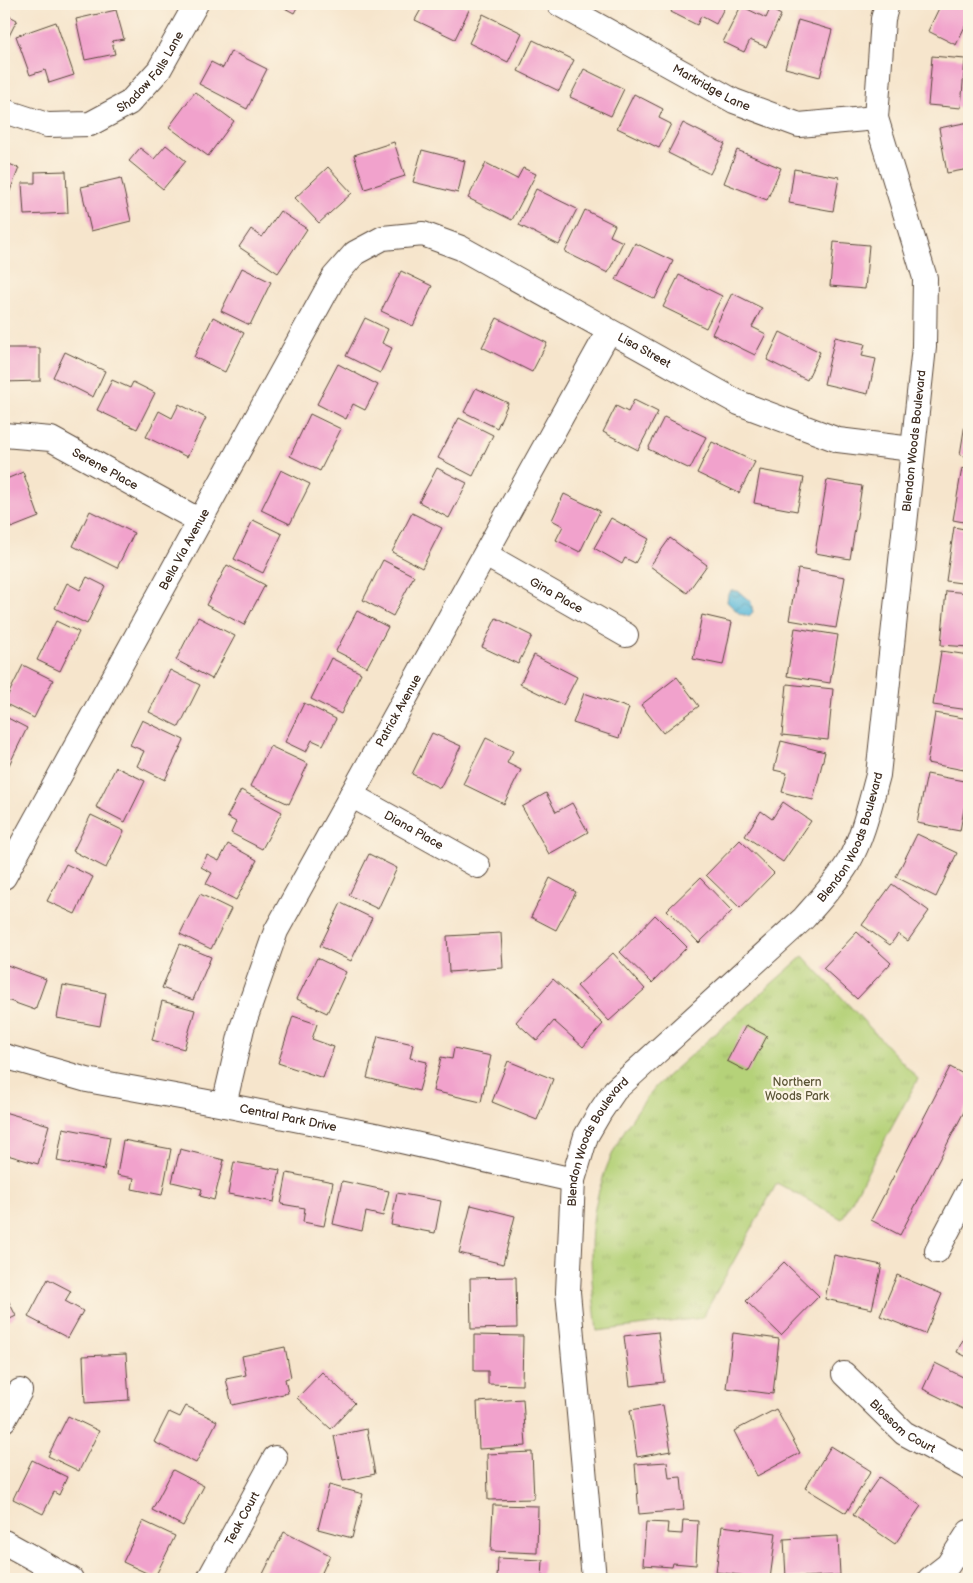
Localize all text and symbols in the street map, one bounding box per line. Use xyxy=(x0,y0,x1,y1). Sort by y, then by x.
street label: Shadow Falls Lane xyxy=(114,28,187,116)
street label: Markridge Lane xyxy=(670,61,752,114)
street label: Lisa Street xyxy=(615,329,674,371)
street label: Blendon Woods Boulevard xyxy=(899,369,929,513)
street label: Serene Place xyxy=(69,445,141,493)
street label: Bella Via Avenue xyxy=(156,506,213,593)
street label: Gina Place xyxy=(527,574,586,616)
street label: Patrick Avenue xyxy=(372,672,424,749)
street label: Blendon Woods Boulevard xyxy=(814,770,886,905)
street label: Diana Place xyxy=(382,808,446,853)
street label: Blendon Woods Boulevard xyxy=(564,1074,632,1207)
park label: Northern Woods Park xyxy=(765,1075,829,1104)
street label: Central Park Drive xyxy=(238,1101,338,1135)
street label: Blossom Court xyxy=(867,1396,938,1456)
street label: Teak Court xyxy=(221,1489,263,1548)

